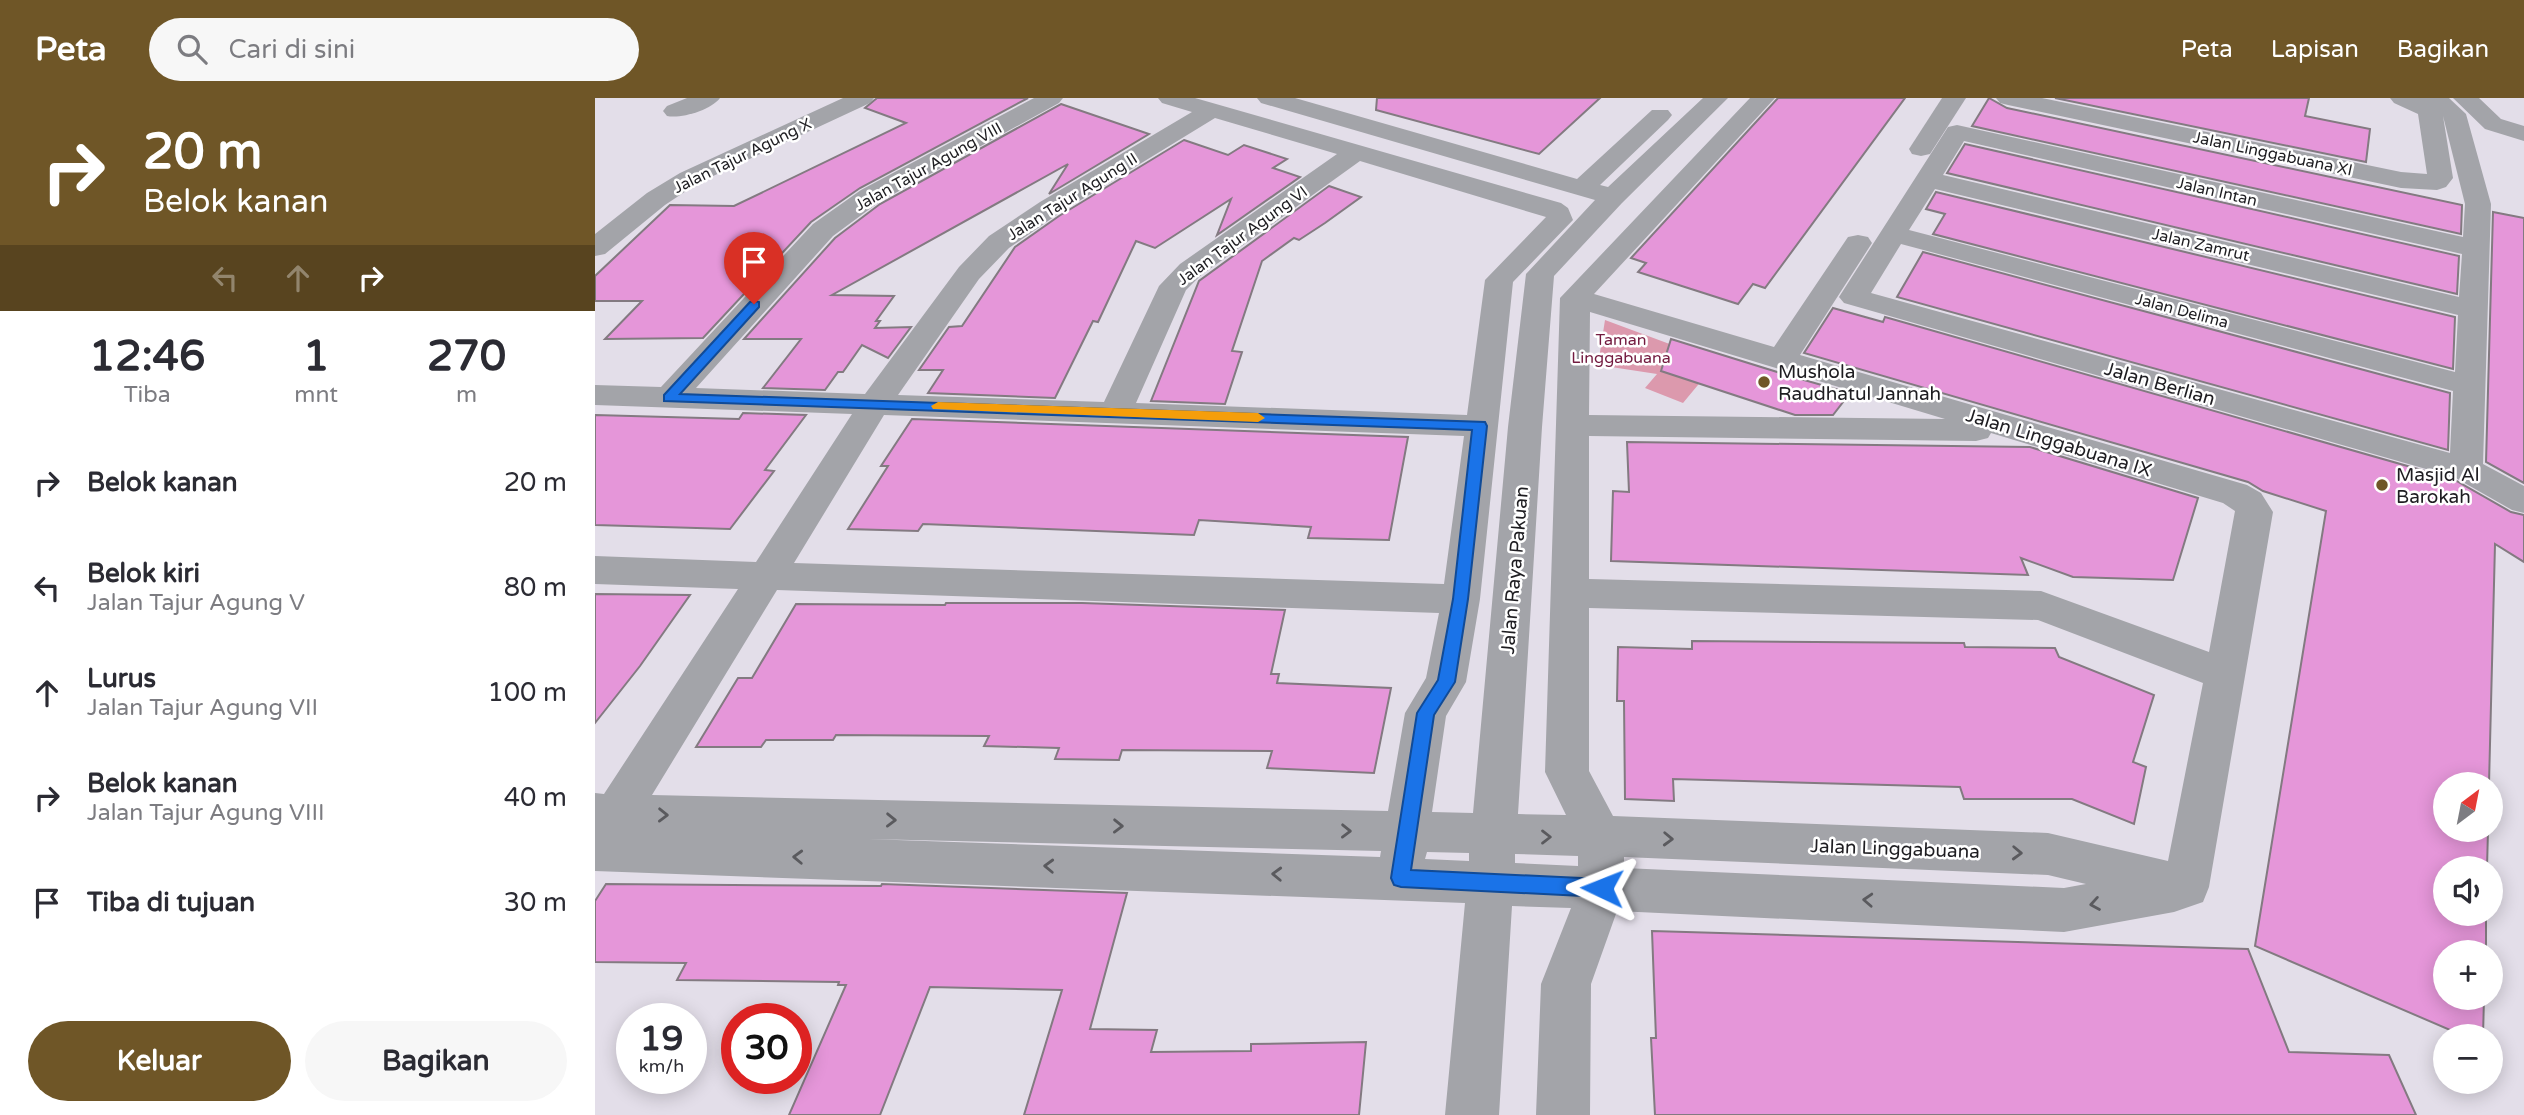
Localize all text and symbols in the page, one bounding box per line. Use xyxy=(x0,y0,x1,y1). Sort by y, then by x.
search box xyxy=(149,18,639,81)
text: Peta xyxy=(35,30,107,69)
icon: search xyxy=(173,30,211,68)
text: Cari di sini xyxy=(229,34,355,65)
text: Peta xyxy=(2181,35,2233,64)
text: Lapisan xyxy=(2271,35,2359,64)
text: Bagikan xyxy=(2397,35,2489,64)
street label: Jalan Tajur Agung X xyxy=(670,114,815,198)
street label: Jalan Tajur Agung VIII xyxy=(851,118,1006,216)
text: 20 m xyxy=(143,123,262,182)
icon: right xyxy=(28,126,119,217)
street label: Jalan Linggabuana XI xyxy=(2191,127,2354,181)
street label: Jalan Tajur Agung II xyxy=(1004,149,1141,245)
street label: Jalan Intan xyxy=(2175,173,2259,211)
street label: Jalan Tajur Agung VI xyxy=(1174,182,1312,290)
text: Belok kanan xyxy=(143,183,328,221)
street label: Jalan Zamrut xyxy=(2150,224,2251,266)
pin xyxy=(724,232,784,304)
icon: arrive xyxy=(735,243,773,281)
icon: left xyxy=(206,259,244,297)
icon: ahead xyxy=(279,259,317,297)
icon: right xyxy=(352,259,390,297)
street label: Jalan Delima xyxy=(2133,289,2231,333)
park label: Taman Linggabuana xyxy=(1571,330,1671,368)
text: 12:46 xyxy=(89,331,205,382)
text: 1 xyxy=(303,331,329,382)
text: 270 xyxy=(427,331,506,382)
street label: Jalan Berlian xyxy=(2102,358,2218,410)
place label: Mushola Raudhatul Jannah xyxy=(1778,361,1941,405)
marker: Mushola Raudhatul Jannah xyxy=(1756,374,1772,390)
text: Tiba xyxy=(124,381,171,409)
text: mnt xyxy=(294,381,338,409)
text: m xyxy=(456,381,477,409)
street label: Jalan Linggabuana IX xyxy=(1963,404,2154,482)
icon: right xyxy=(28,464,66,502)
place label: Masjid Al Barokah xyxy=(2396,464,2479,508)
text: Belok kanan xyxy=(87,467,238,498)
text: 20 m xyxy=(504,467,567,498)
marker: Masjid Al Barokah xyxy=(2374,477,2390,493)
street label: Jalan Raya Pakuan xyxy=(1497,485,1533,655)
text: Belok kiri xyxy=(87,558,200,589)
icon: left xyxy=(28,569,66,607)
text: 80 m xyxy=(504,572,567,603)
text: Jalan Tajur Agung V xyxy=(87,589,305,617)
text: Lurus xyxy=(87,663,156,694)
icon: ahead xyxy=(28,674,66,712)
text: 100 m xyxy=(487,677,567,708)
text: Jalan Tajur Agung VII xyxy=(87,694,318,722)
text: Belok kanan xyxy=(87,768,238,799)
north arrow xyxy=(2433,772,2503,842)
map controls xyxy=(2433,772,2503,1094)
icon: right xyxy=(28,779,66,817)
text: 40 m xyxy=(504,782,567,813)
text: Jalan Tajur Agung VIII xyxy=(87,799,325,827)
one-way arrow xyxy=(658,807,669,823)
one-way arrow xyxy=(885,813,896,828)
one-way arrow xyxy=(1113,818,1124,833)
one-way arrow xyxy=(1341,823,1351,839)
one-way arrow xyxy=(1541,829,1552,844)
one-way arrow xyxy=(1663,831,1674,846)
street label: Jalan Linggabuana xyxy=(1810,835,1980,863)
one-way arrow xyxy=(2012,846,2023,861)
one-way arrow xyxy=(792,850,803,865)
position arrow xyxy=(1565,851,1639,925)
button: sound xyxy=(2433,856,2503,926)
one-way arrow xyxy=(1044,858,1054,874)
one-way arrow xyxy=(1271,867,1282,882)
icon: arrive xyxy=(28,884,66,922)
text: Tiba di tujuan xyxy=(87,887,255,918)
text: 30 m xyxy=(504,887,567,918)
one-way arrow xyxy=(1862,893,1873,908)
one-way arrow xyxy=(2089,896,2101,911)
button: + xyxy=(2433,940,2503,1010)
speed limit sign: 30 xyxy=(721,1003,812,1094)
text: 19 xyxy=(640,1018,683,1060)
button: Keluar xyxy=(28,1021,291,1101)
button: Bagikan xyxy=(305,1021,567,1101)
button: − xyxy=(2433,1024,2503,1094)
text: km/h xyxy=(639,1055,684,1077)

